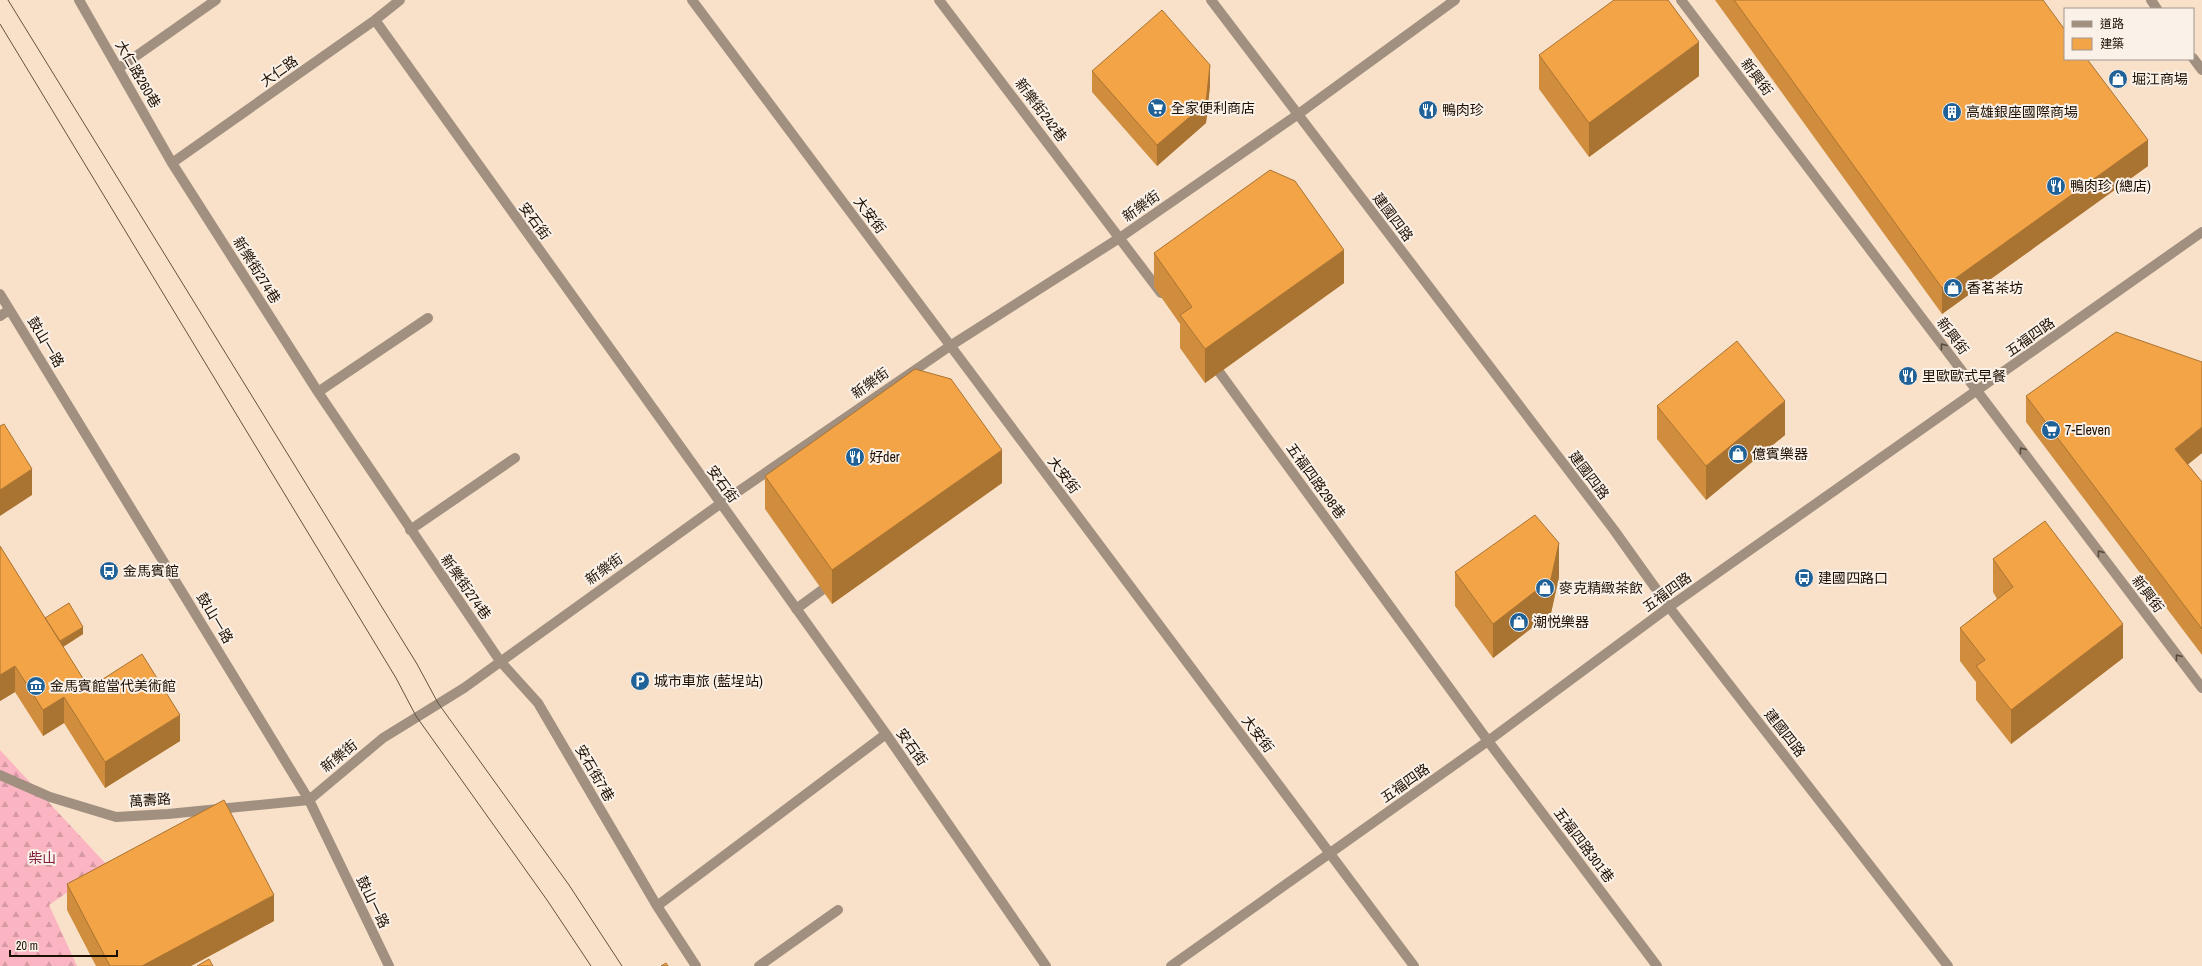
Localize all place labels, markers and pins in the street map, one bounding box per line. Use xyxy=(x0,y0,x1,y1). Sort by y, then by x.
shop icon: 堀江商場 xyxy=(2107,68,2129,90)
place label: 堀江商場 xyxy=(2132,70,2188,88)
supermarket icon: 全家便利商店 xyxy=(1146,97,1168,119)
place label: 全家便利商店 xyxy=(1171,99,1255,117)
restaurant icon: 鴨肉珍 xyxy=(1417,99,1439,121)
place label: 鴨肉珍 xyxy=(1442,101,1484,119)
building icon: 高雄銀座國際商場 xyxy=(1941,101,1963,123)
place label: 高雄銀座國際商場 xyxy=(1966,103,2078,121)
restaurant icon: 鴨肉珍 (總店) xyxy=(2045,175,2067,197)
place label: 鴨肉珍 (總店) xyxy=(2070,177,2151,195)
shop icon: 香茗茶坊 xyxy=(1942,277,1964,299)
place label: 香茗茶坊 xyxy=(1967,279,2023,297)
restaurant icon: 里歐歐式早餐 xyxy=(1897,365,1919,387)
place label: 里歐歐式早餐 xyxy=(1922,367,2006,385)
supermarket icon: 7-Eleven xyxy=(2040,419,2062,441)
place label: 7-Eleven xyxy=(2065,421,2110,439)
shop icon: 億賓樂器 xyxy=(1727,443,1749,465)
place label: 億賓樂器 xyxy=(1752,445,1808,463)
restaurant icon: 好der xyxy=(844,446,866,468)
place label: 好der xyxy=(869,448,900,466)
bus stop icon: 金馬賓館 xyxy=(98,560,120,582)
place label: 金馬賓館 xyxy=(123,562,179,580)
bus stop icon: 建國四路口 xyxy=(1793,567,1815,589)
place label: 建國四路口 xyxy=(1818,569,1888,587)
shop icon: 麥克精緻茶飲 xyxy=(1534,577,1556,599)
place label: 麥克精緻茶飲 xyxy=(1559,579,1643,597)
shop icon: 潮悦樂器 xyxy=(1508,611,1530,633)
place label: 潮悦樂器 xyxy=(1533,613,1589,631)
parking icon: 城市車旅 (藍埕站) xyxy=(629,670,651,692)
place label: 城市車旅 (藍埕站) xyxy=(654,672,763,690)
museum icon: 金馬賓館當代美術館 xyxy=(25,675,47,697)
place label: 金馬賓館當代美術館 xyxy=(50,677,176,695)

